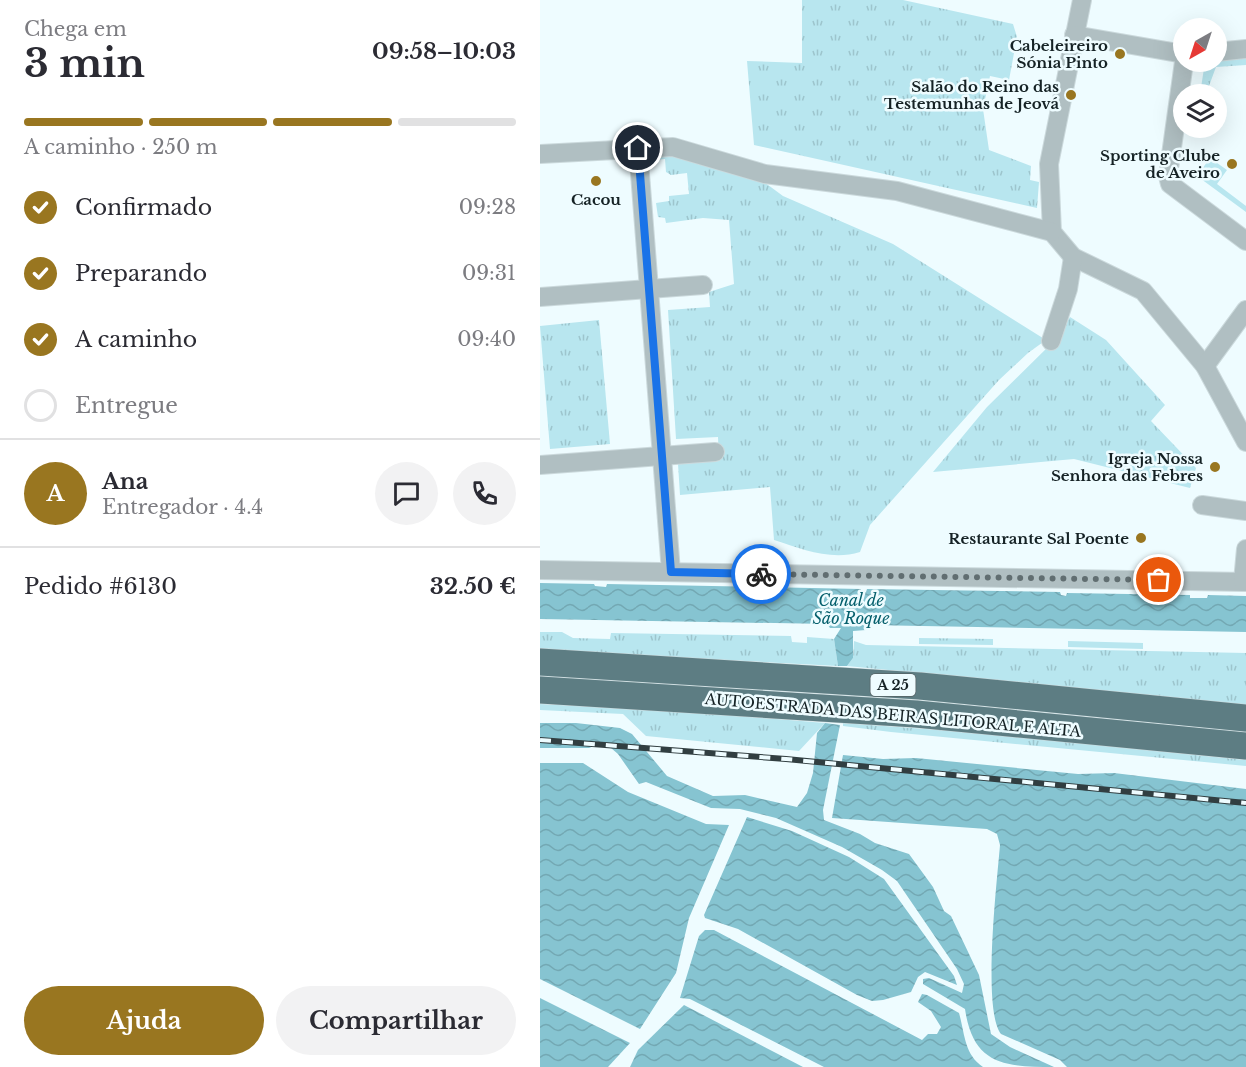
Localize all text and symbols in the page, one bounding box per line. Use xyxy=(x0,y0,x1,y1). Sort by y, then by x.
text: Chega em xyxy=(24,17,127,41)
north arrow xyxy=(1173,18,1227,72)
map controls xyxy=(1173,18,1227,138)
place label: Cabeleireiro Sónia Pinto xyxy=(1010,36,1108,72)
text: 09:58–10:03 xyxy=(372,38,516,65)
text: 3 min xyxy=(24,39,145,88)
marker: Cabeleireiro Sónia Pinto xyxy=(1113,47,1127,61)
place label: Salão do Reino das Testemunhas de Jeová xyxy=(884,77,1059,113)
button: layers xyxy=(1173,84,1227,138)
marker: Salão do Reino das Testemunhas de Jeová xyxy=(1064,88,1078,102)
pin xyxy=(612,122,663,173)
icon: home xyxy=(621,131,654,164)
text: A caminho · 250 m xyxy=(24,135,217,159)
place label: Sporting Clube de Aveiro xyxy=(1100,146,1220,182)
marker: Sporting Clube de Aveiro xyxy=(1225,157,1239,171)
marker: Cacou xyxy=(589,174,603,188)
place label: Cacou xyxy=(571,190,621,209)
icon: check xyxy=(24,191,57,224)
text: Confirmado xyxy=(75,194,212,221)
text: 09:28 xyxy=(459,195,516,219)
icon: check xyxy=(24,257,57,290)
text: Preparando xyxy=(75,260,207,287)
text: 09:31 xyxy=(462,261,516,285)
icon: check xyxy=(24,323,57,356)
text: A caminho xyxy=(75,326,197,353)
text: 09:40 xyxy=(457,327,516,351)
text: Entregue xyxy=(75,392,178,419)
place label: Igreja Nossa Senhora das Febres xyxy=(1051,449,1203,485)
marker: Igreja Nossa Senhora das Febres xyxy=(1208,460,1222,474)
button: chat xyxy=(375,462,438,525)
button: phone xyxy=(453,462,516,525)
text: Ana xyxy=(102,468,148,495)
text: A xyxy=(47,480,64,507)
text: Entregador · 4.4 xyxy=(102,495,263,519)
place label: Restaurante Sal Poente xyxy=(948,529,1129,548)
marker: Restaurante Sal Poente xyxy=(1134,531,1148,545)
courier xyxy=(731,544,791,604)
pin xyxy=(1133,554,1184,605)
icon: bike xyxy=(745,558,778,591)
icon: bag xyxy=(1142,563,1175,596)
text: Pedido #6130 xyxy=(24,573,177,600)
text: 32.50 € xyxy=(430,573,516,600)
water label: Canal de São Roque xyxy=(813,590,890,628)
road number: A 25 xyxy=(870,674,916,696)
street label: AUTOESTRADA DAS BEIRAS LITORAL E ALTA xyxy=(703,689,1082,741)
button: Ajuda xyxy=(24,986,264,1055)
button: Compartilhar xyxy=(276,986,516,1055)

